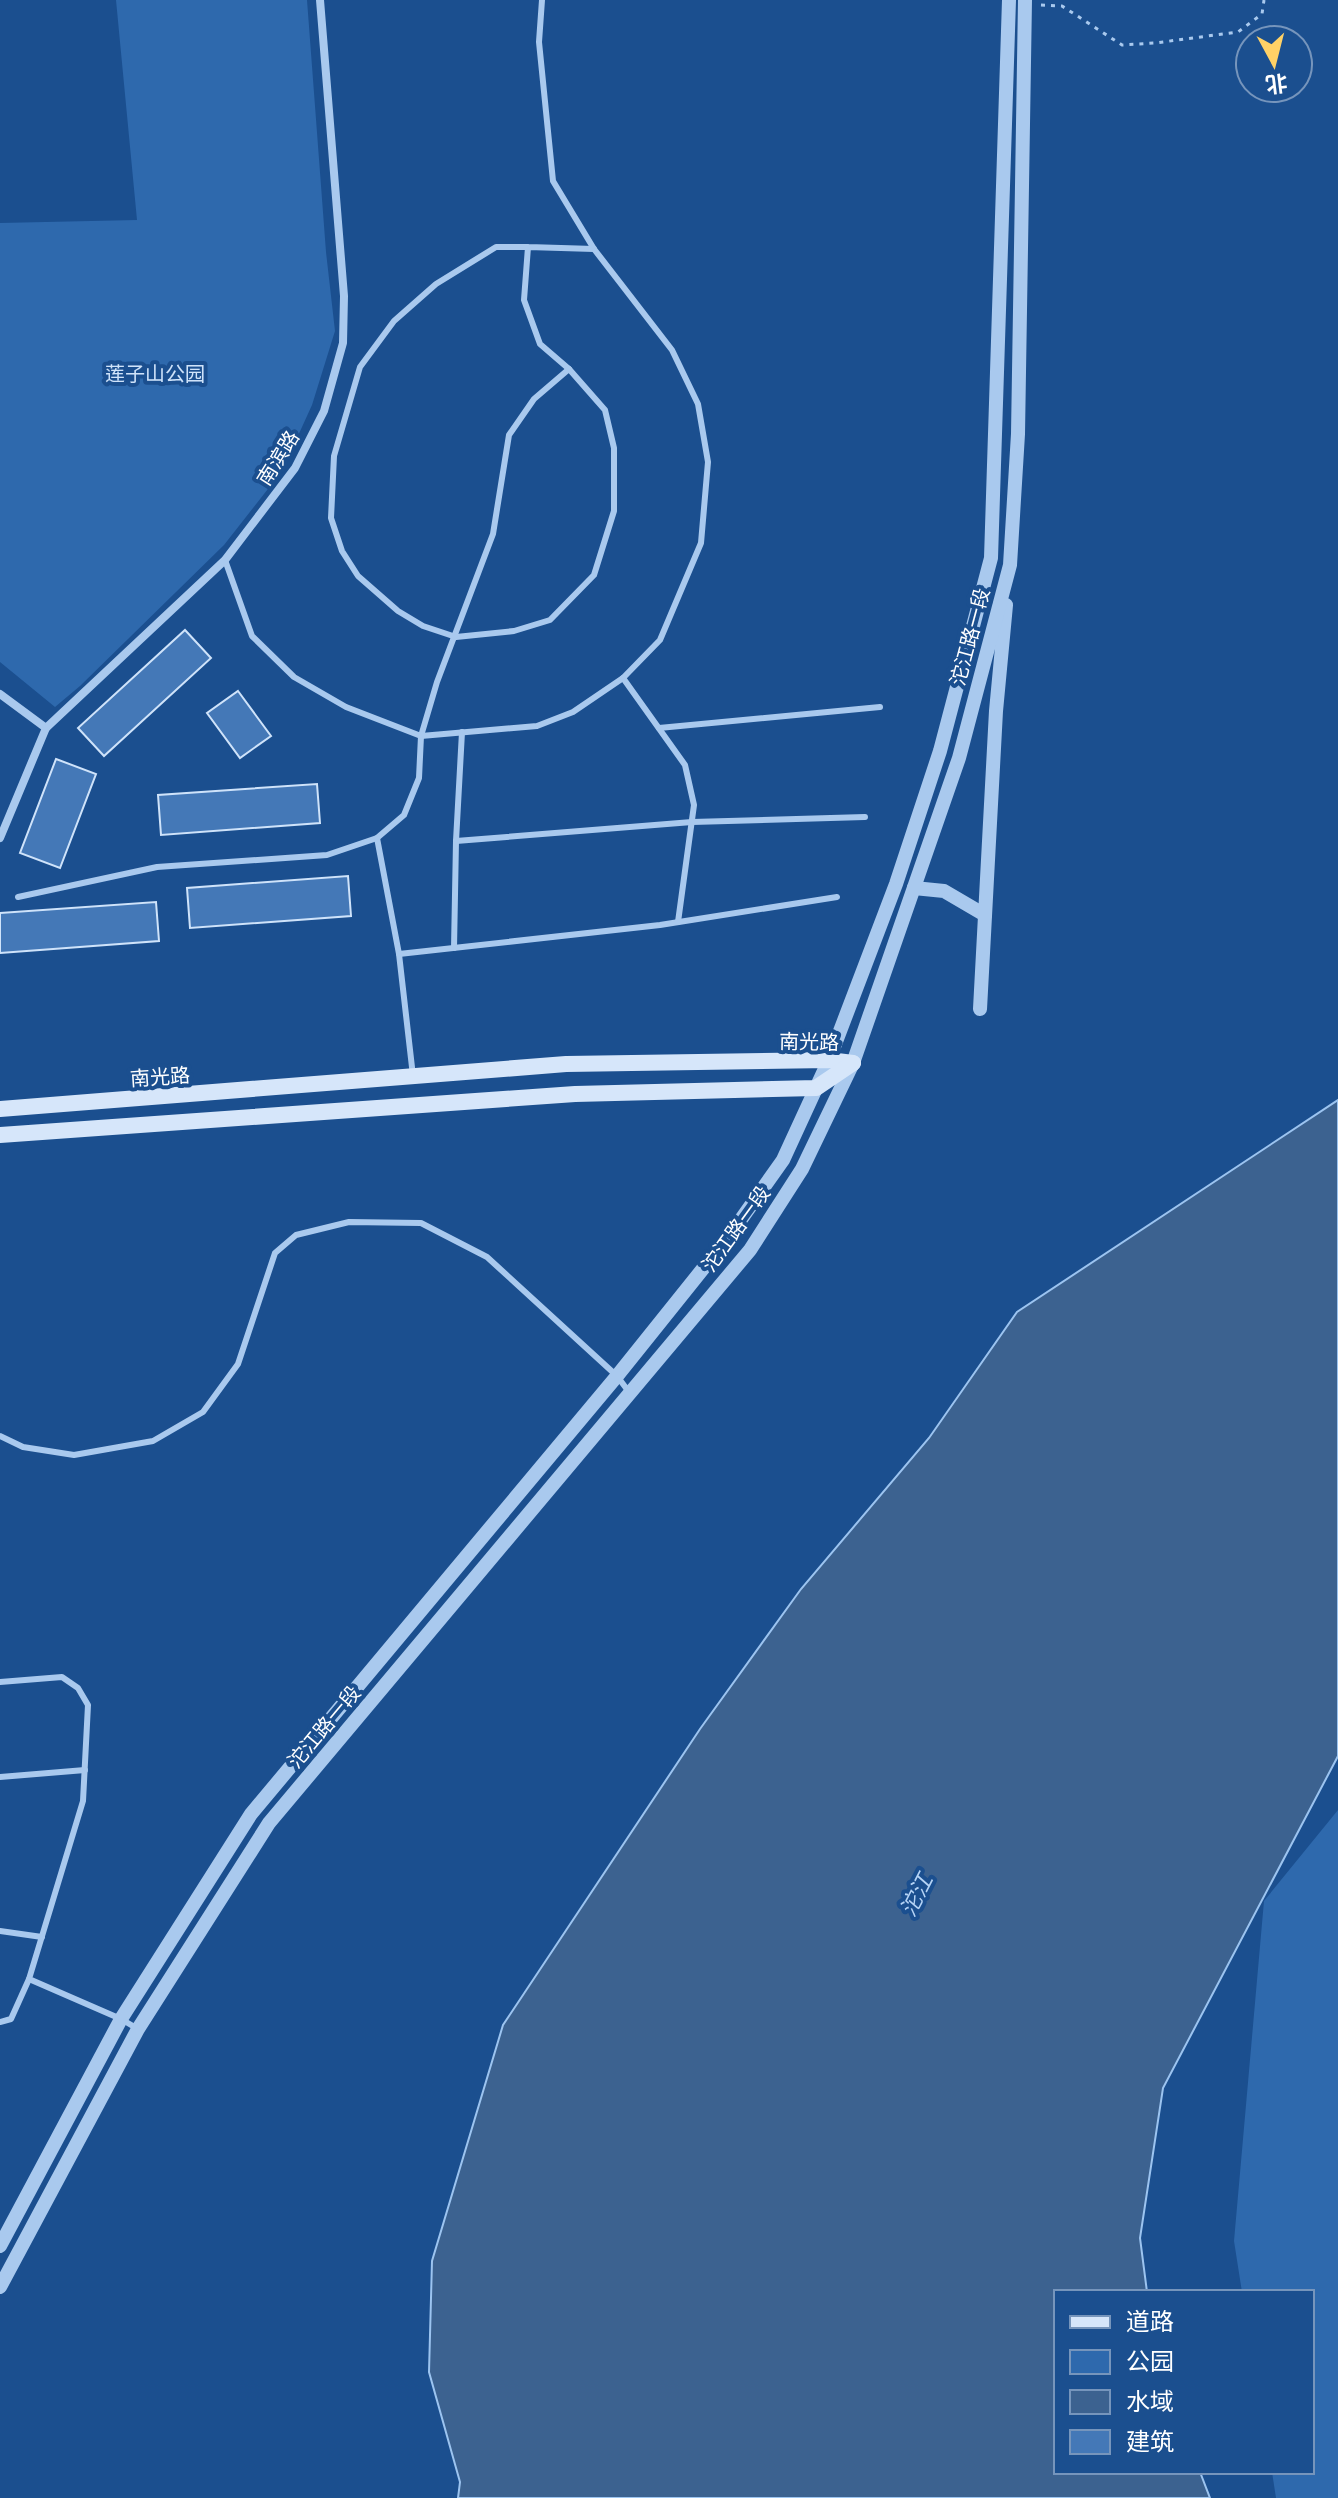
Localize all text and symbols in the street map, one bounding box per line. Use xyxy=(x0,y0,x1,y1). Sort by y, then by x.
north arrow xyxy=(1234,24,1314,104)
text: 北 xyxy=(1264,71,1289,98)
park label: 莲子山公园 xyxy=(105,362,205,385)
street label: 南滨路 xyxy=(252,426,303,489)
street label: 沱江路一段 xyxy=(945,586,994,688)
street label: 南光路 xyxy=(779,1029,839,1054)
street label: 南光路 xyxy=(129,1063,191,1090)
street label: 沱江路一段 xyxy=(697,1181,774,1276)
street label: 沱江路一段 xyxy=(283,1681,365,1772)
water label: 沱江 xyxy=(894,1868,938,1920)
legend xyxy=(1054,2290,1314,2474)
text: 道路 xyxy=(1126,2308,1174,2335)
text: 公园 xyxy=(1126,2348,1174,2375)
text: 水域 xyxy=(1126,2388,1174,2415)
text: 建筑 xyxy=(1126,2428,1174,2455)

